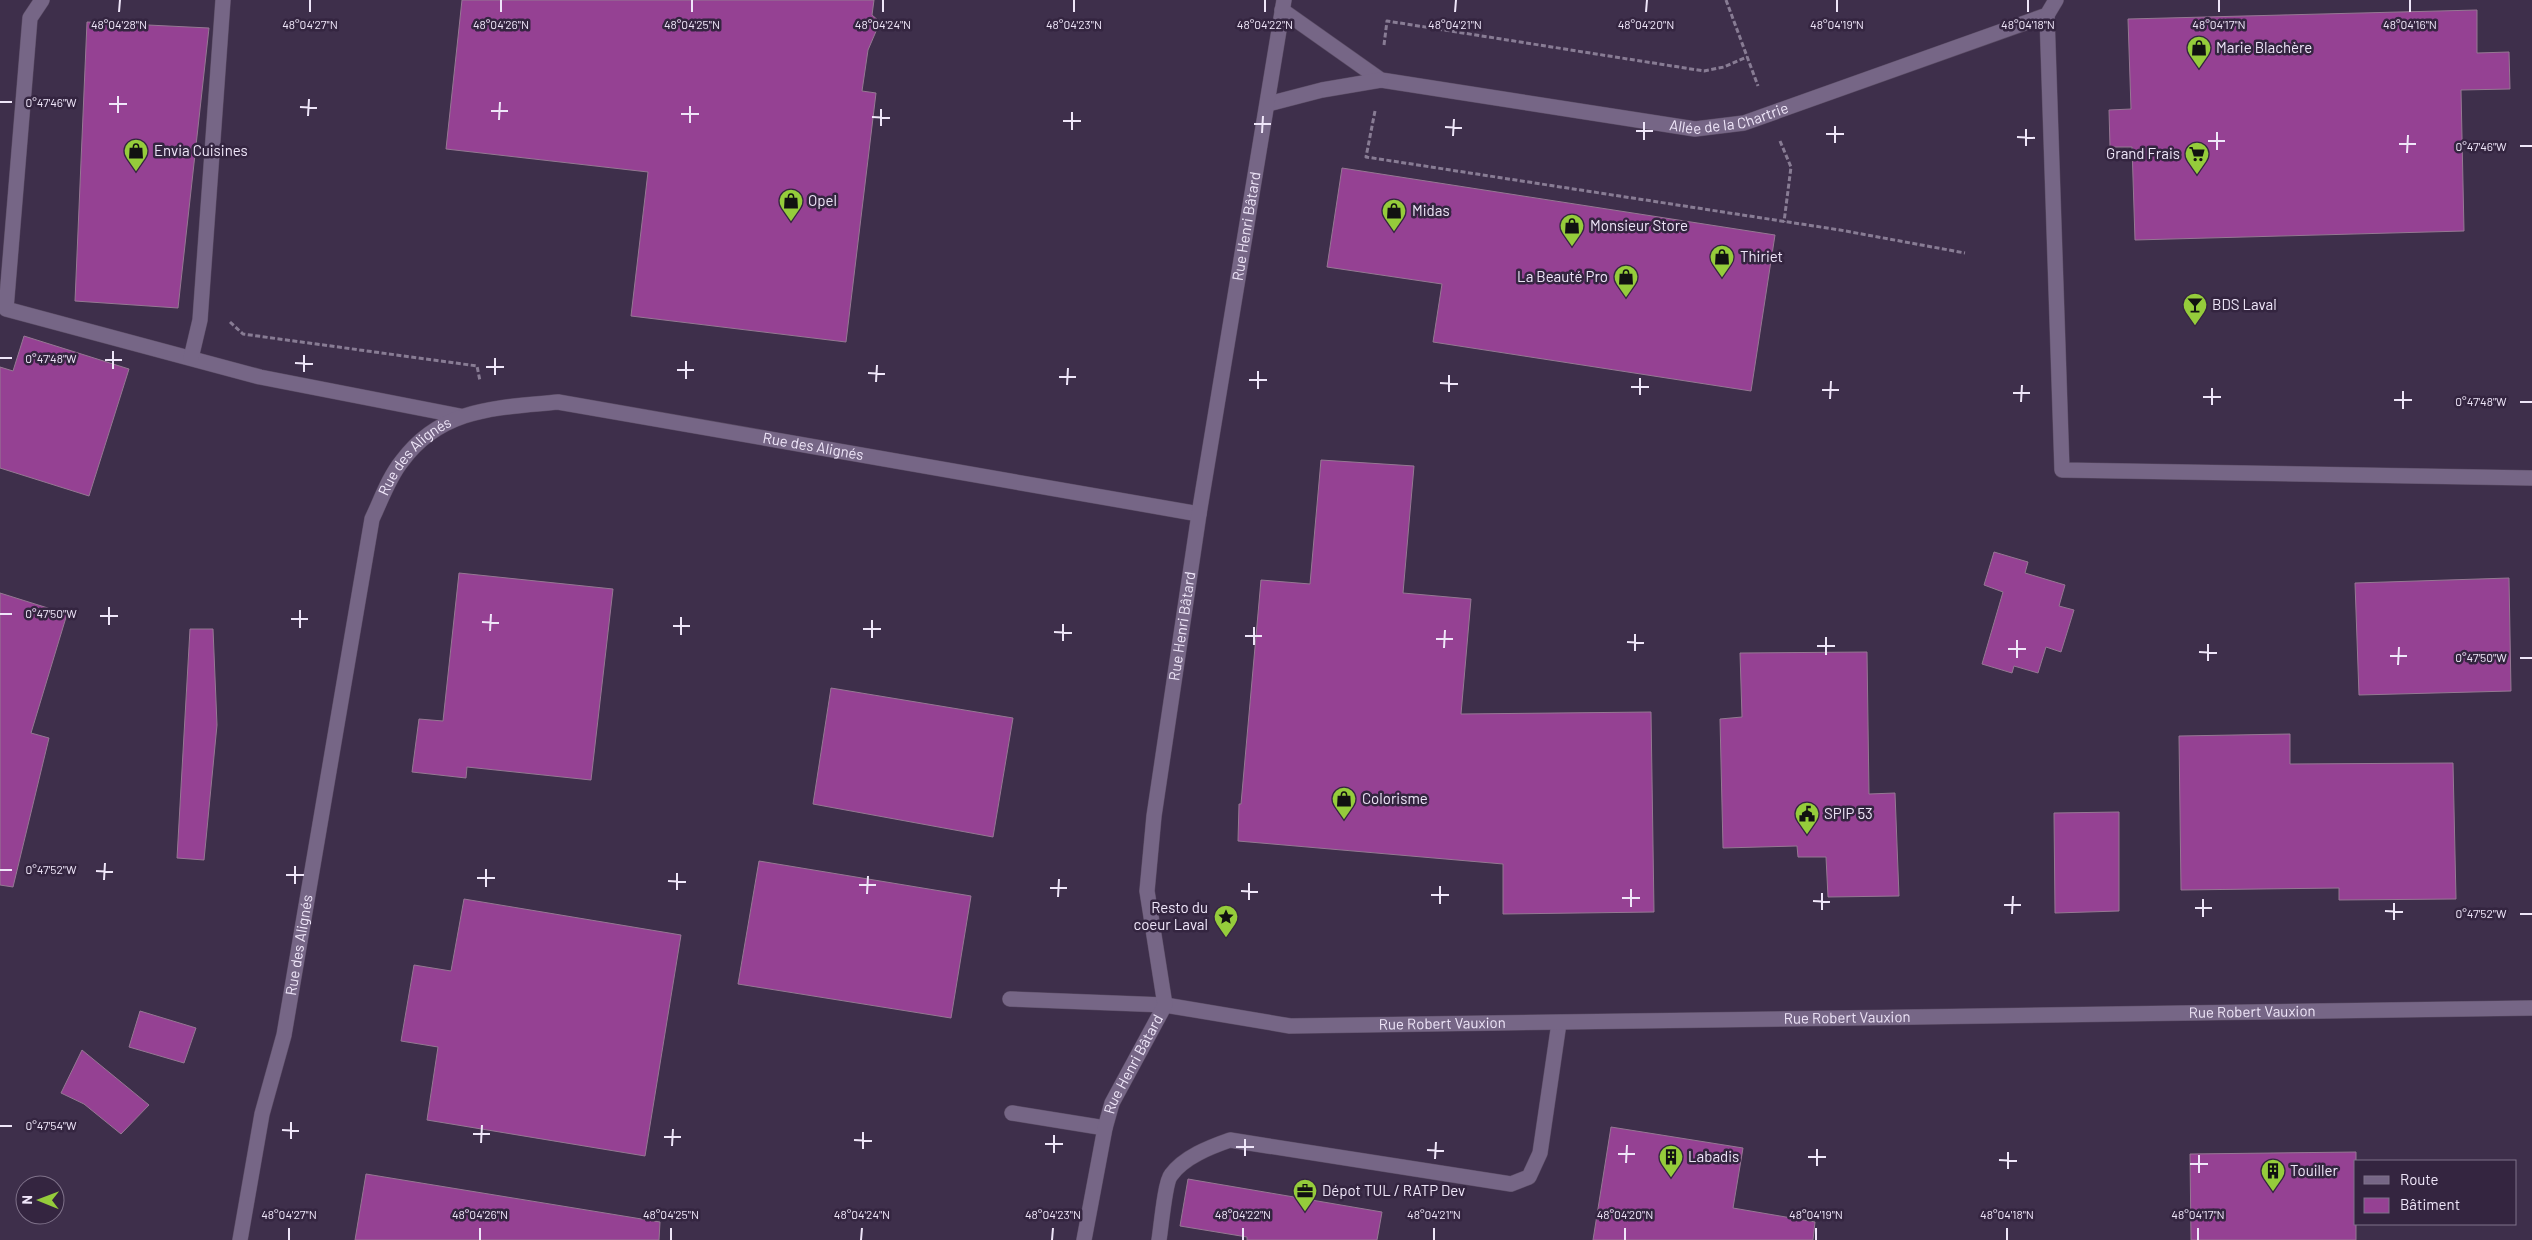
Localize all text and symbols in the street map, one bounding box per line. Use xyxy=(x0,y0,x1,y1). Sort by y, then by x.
text: 48°04'28"N xyxy=(91,17,147,31)
text: 48°04'27"N xyxy=(282,17,338,31)
text: 48°04'26"N xyxy=(473,17,529,31)
text: 48°04'25"N xyxy=(664,17,720,31)
text: 48°04'24"N xyxy=(855,17,911,31)
text: 48°04'23"N xyxy=(1046,17,1102,31)
text: 48°04'22"N xyxy=(1237,17,1293,31)
text: 48°04'21"N xyxy=(1428,17,1482,31)
text: 48°04'20"N xyxy=(1618,17,1674,31)
text: 48°04'19"N xyxy=(1810,17,1864,31)
text: 48°04'18"N xyxy=(2001,17,2055,31)
text: 48°04'17"N xyxy=(2192,17,2246,31)
text: 48°04'16"N xyxy=(2383,17,2437,31)
shop icon: Marie Blachère xyxy=(2186,35,2212,69)
place label: Marie Blachère xyxy=(2216,38,2312,56)
text: 0°47'46"W xyxy=(25,95,77,109)
street label: Allée de la Chartrie xyxy=(1668,98,1790,137)
shop icon: Envia Cuisines xyxy=(123,138,149,172)
text: 0°47'46"W xyxy=(2455,139,2507,153)
place label: Envia Cuisines xyxy=(154,141,248,159)
supermarket icon: Grand Frais xyxy=(2184,141,2210,175)
place label: Grand Frais xyxy=(2106,144,2180,162)
street label: Rue Henri Bâtard xyxy=(1228,170,1263,282)
shop icon: Opel xyxy=(778,188,804,222)
place label: Opel xyxy=(808,191,837,209)
shop icon: Midas xyxy=(1381,198,1407,232)
place label: Midas xyxy=(1412,201,1450,219)
shop icon: Monsieur Store xyxy=(1559,213,1585,247)
place label: Monsieur Store xyxy=(1590,216,1688,234)
shop icon: Thiriet xyxy=(1709,244,1735,278)
place label: Thiriet xyxy=(1740,247,1783,265)
shop icon: La Beauté Pro xyxy=(1613,264,1639,298)
place label: La Beauté Pro xyxy=(1517,267,1608,285)
bar icon: BDS Laval xyxy=(2182,292,2208,326)
place label: BDS Laval xyxy=(2212,295,2277,313)
text: 0°47'48"W xyxy=(25,351,77,365)
text: 0°47'48"W xyxy=(2455,394,2507,408)
street label: Rue des Alignés xyxy=(374,412,454,498)
street label: Rue des Alignés xyxy=(762,428,865,463)
street label: Rue Henri Bâtard xyxy=(1164,570,1198,682)
text: 0°47'50"W xyxy=(25,606,77,620)
text: 0°47'50"W xyxy=(2455,650,2507,664)
shop icon: Colorisme xyxy=(1331,786,1357,820)
place label: Colorisme xyxy=(1362,789,1428,807)
public building icon: SPIP 53 xyxy=(1794,801,1820,835)
place label: SPIP 53 xyxy=(1824,804,1873,822)
text: 0°47'52"W xyxy=(25,862,77,876)
street label: Rue des Alignés xyxy=(281,893,316,997)
place label: Resto du coeur Laval xyxy=(1133,898,1208,933)
place icon: Resto du coeur Laval xyxy=(1213,904,1239,938)
text: 0°47'52"W xyxy=(2455,906,2507,920)
street label: Rue Robert Vauxion xyxy=(2189,1001,2316,1021)
street label: Rue Robert Vauxion xyxy=(1784,1007,1911,1027)
street label: Rue Henri Bâtard xyxy=(1099,1011,1166,1116)
street label: Rue Robert Vauxion xyxy=(1379,1013,1506,1033)
text: 0°47'54"W xyxy=(25,1118,77,1132)
building icon: Labadis xyxy=(1658,1144,1684,1178)
place label: Labadis xyxy=(1688,1147,1739,1165)
building icon: Touiller xyxy=(2260,1158,2286,1192)
legend xyxy=(2354,1160,2517,1225)
place label: Touiller xyxy=(2290,1161,2338,1179)
text: Route xyxy=(2400,1170,2439,1188)
north arrow xyxy=(15,1175,65,1225)
office icon: Dépot TUL / RATP Dev xyxy=(1292,1178,1318,1212)
place label: Dépot TUL / RATP Dev xyxy=(1322,1181,1465,1199)
text: N xyxy=(18,1195,35,1205)
text: Bâtiment xyxy=(2400,1195,2460,1213)
text: 48°04'27"N xyxy=(261,1207,317,1221)
text: 48°04'26"N xyxy=(452,1207,508,1221)
text: 48°04'25"N xyxy=(643,1207,699,1221)
text: 48°04'24"N xyxy=(834,1207,890,1221)
text: 48°04'23"N xyxy=(1025,1207,1081,1221)
text: 48°04'22"N xyxy=(1215,1207,1271,1221)
text: 48°04'21"N xyxy=(1407,1207,1461,1221)
text: 48°04'20"N xyxy=(1597,1207,1653,1221)
text: 48°04'19"N xyxy=(1789,1207,1843,1221)
text: 48°04'18"N xyxy=(1980,1207,2034,1221)
text: 48°04'17"N xyxy=(2171,1207,2225,1221)

